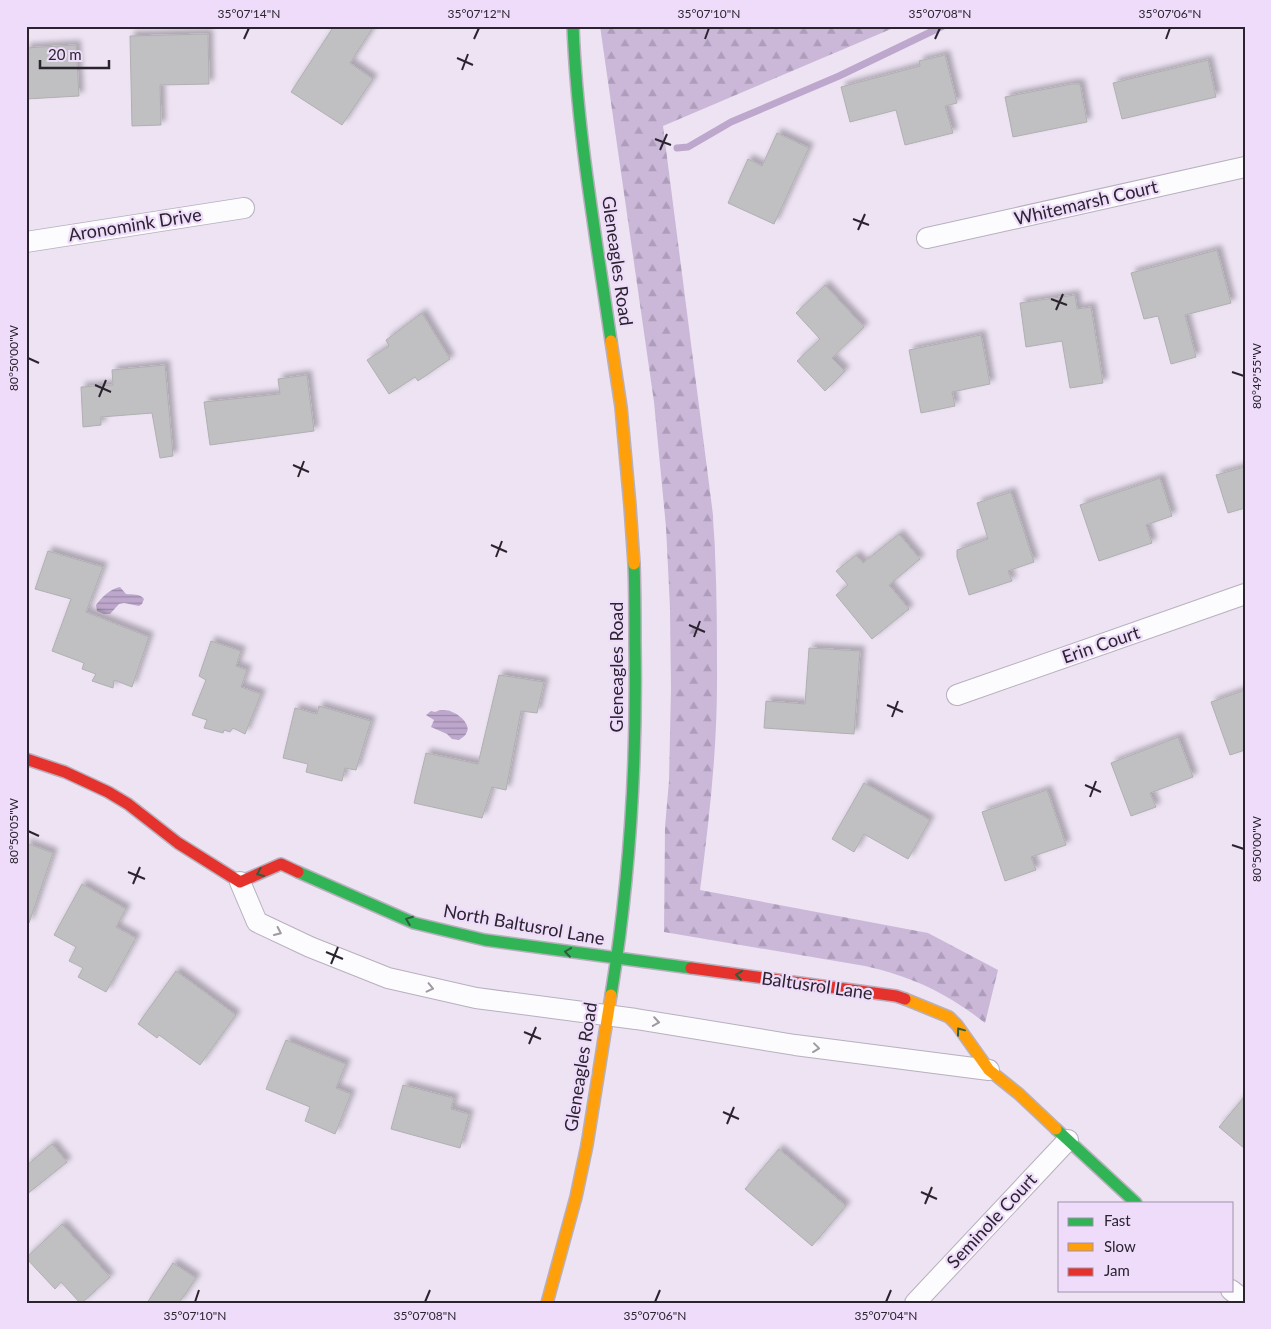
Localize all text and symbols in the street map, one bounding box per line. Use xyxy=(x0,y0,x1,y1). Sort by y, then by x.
text: 35°07'14"N xyxy=(218,6,280,21)
text: 35°07'12"N xyxy=(448,6,510,21)
text: 35°07'10"N xyxy=(678,6,740,21)
text: 35°07'08"N xyxy=(909,6,971,21)
text: 35°07'06"N xyxy=(1139,6,1201,21)
scale bar xyxy=(40,38,109,70)
text: 20 m xyxy=(48,45,82,63)
street label: Whitemarsh Court xyxy=(1012,175,1160,229)
street label: Gleneagles Road xyxy=(598,195,638,327)
street label: Aronomink Drive xyxy=(67,203,203,245)
text: 80°50'00"W xyxy=(6,324,21,391)
text: 80°49'55"W xyxy=(1249,342,1264,409)
street label: Gleneagles Road xyxy=(605,602,627,732)
street label: Erin Court xyxy=(1059,620,1143,668)
text: 80°50'05"W xyxy=(6,797,21,864)
text: 80°50'00"W xyxy=(1249,815,1264,882)
one-way arrow xyxy=(256,867,265,878)
street label: North Baltusrol Lane xyxy=(442,899,606,949)
one-way arrow xyxy=(405,916,414,927)
one-way arrow xyxy=(272,925,281,935)
one-way arrow xyxy=(564,947,573,957)
street label: Baltusrol Lane xyxy=(760,966,874,1004)
one-way arrow xyxy=(735,970,743,981)
one-way arrow xyxy=(425,982,434,992)
street label: Gleneagles Road xyxy=(559,1001,601,1133)
one-way arrow xyxy=(651,1017,660,1027)
one-way arrow xyxy=(957,1027,966,1037)
one-way arrow xyxy=(812,1042,820,1053)
street label: Seminole Court xyxy=(942,1168,1041,1272)
legend xyxy=(1058,1202,1234,1292)
text: Fast xyxy=(1104,1211,1131,1229)
text: Slow xyxy=(1104,1237,1136,1255)
text: Jam xyxy=(1104,1261,1130,1279)
text: 35°07'10"N xyxy=(164,1308,226,1323)
text: 35°07'08"N xyxy=(394,1308,456,1323)
text: 35°07'06"N xyxy=(624,1308,686,1323)
text: 35°07'04"N xyxy=(855,1308,917,1323)

